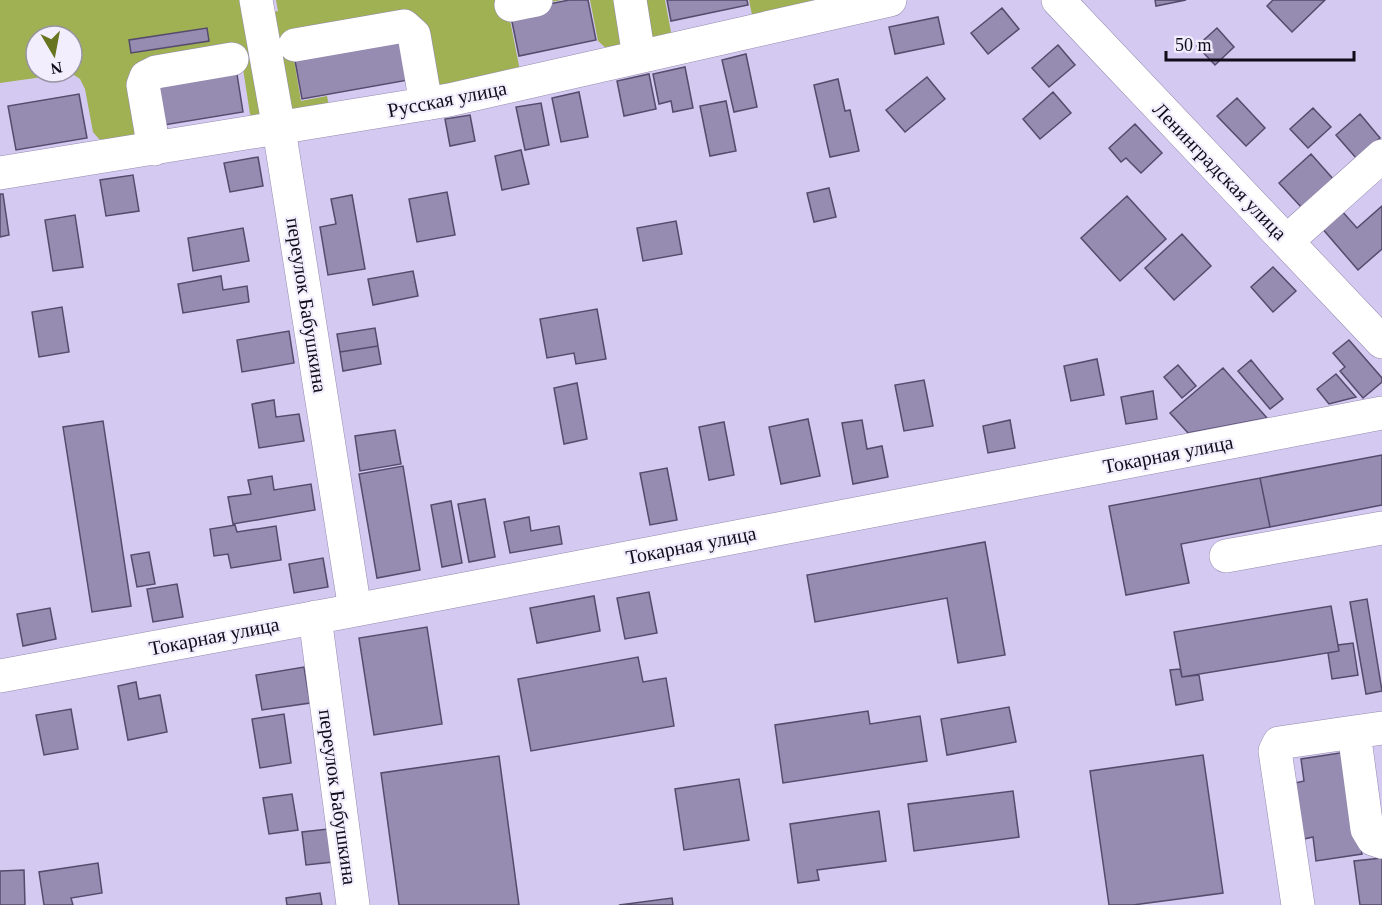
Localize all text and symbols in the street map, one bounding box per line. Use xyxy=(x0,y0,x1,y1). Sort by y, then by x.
north arrow xyxy=(24,24,84,84)
scale bar xyxy=(1166,24,1354,62)
text: 50 m xyxy=(1175,35,1212,55)
text: N xyxy=(49,59,64,78)
street label: Русская улица xyxy=(386,77,509,122)
street label: Ленинградская улица xyxy=(1148,98,1291,245)
street label: переулок Бабушкина xyxy=(281,216,332,394)
street label: Токарная улица xyxy=(1101,431,1235,478)
street label: Токарная улица xyxy=(624,522,758,569)
street label: Токарная улица xyxy=(147,613,281,660)
street label: переулок Бабушкина xyxy=(314,708,361,886)

